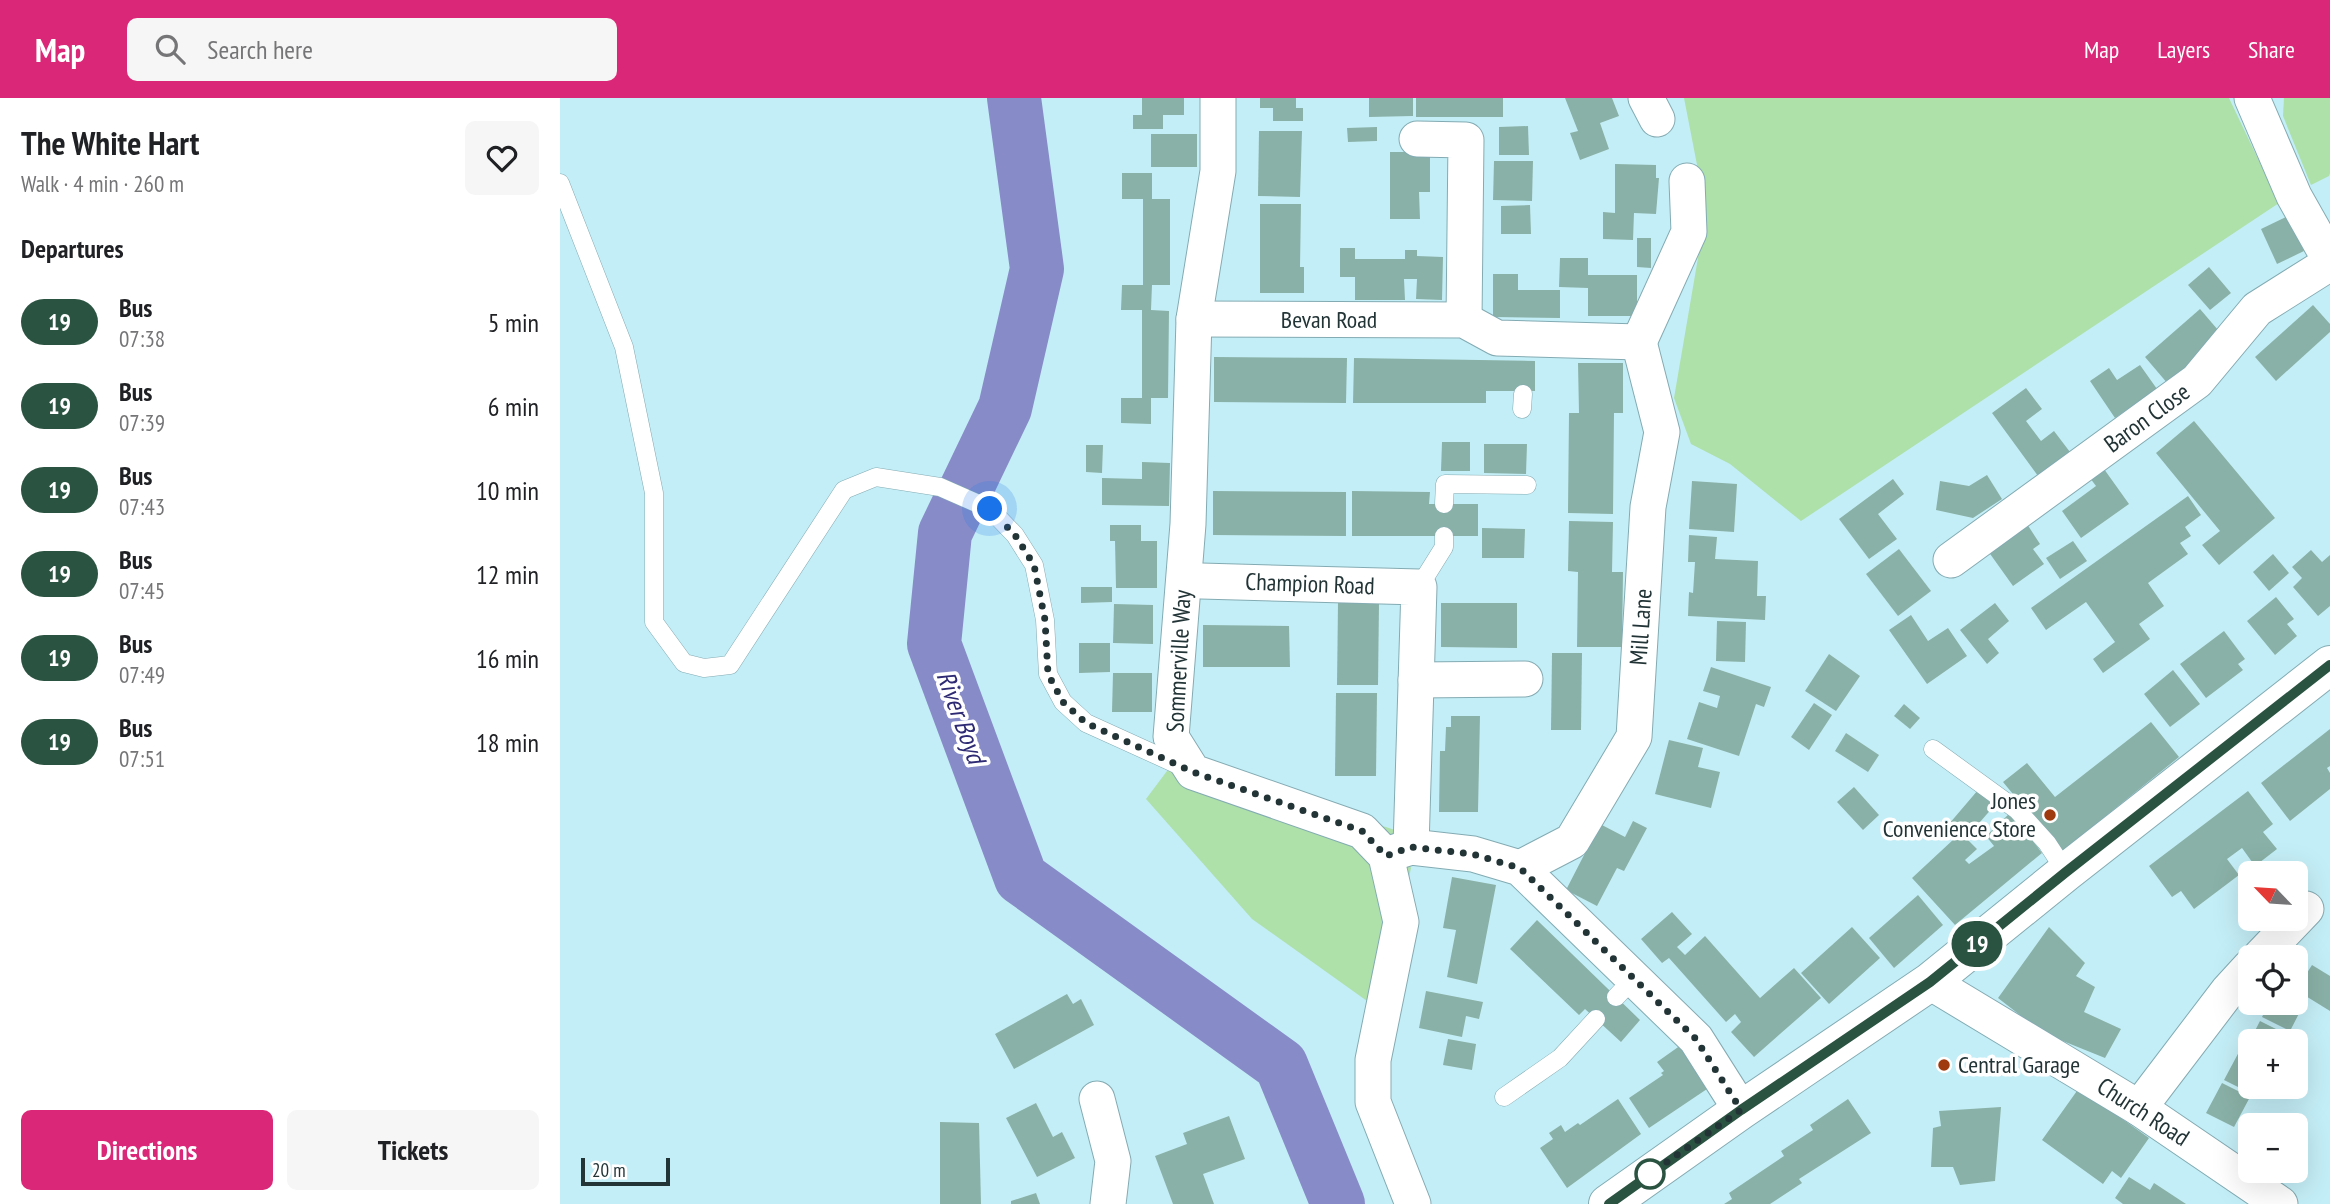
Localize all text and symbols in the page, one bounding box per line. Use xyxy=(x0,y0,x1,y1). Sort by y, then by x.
search box xyxy=(127,18,617,81)
text: Map xyxy=(35,28,85,71)
icon: search xyxy=(151,30,189,68)
text: Search here xyxy=(207,33,313,66)
text: Map xyxy=(2084,34,2119,65)
text: Layers xyxy=(2157,34,2210,65)
text: Share xyxy=(2248,34,2295,65)
text: The White Hart xyxy=(21,121,199,164)
button: heart xyxy=(465,121,539,195)
text: Walk · 4 min · 260 m xyxy=(21,169,184,198)
text: Departures xyxy=(21,232,124,265)
text: Bus xyxy=(119,291,152,324)
street label: Bevan Road xyxy=(1281,304,1377,335)
text: 19 xyxy=(48,306,71,337)
text: 5 min xyxy=(488,306,539,339)
text: 07:38 xyxy=(119,324,165,353)
text: Bus xyxy=(119,375,152,408)
street label: Baron Close xyxy=(2098,376,2196,459)
text: 19 xyxy=(48,390,71,421)
text: 6 min xyxy=(488,390,539,423)
text: 07:39 xyxy=(119,408,165,437)
text: Bus xyxy=(119,459,152,492)
text: 19 xyxy=(48,474,71,505)
text: 10 min xyxy=(476,474,539,507)
your location xyxy=(972,491,1007,526)
text: 07:43 xyxy=(119,492,165,521)
text: Bus xyxy=(119,543,152,576)
text: 19 xyxy=(48,558,71,589)
text: 12 min xyxy=(476,558,539,591)
street label: Champion Road xyxy=(1245,566,1375,601)
text: 07:45 xyxy=(119,576,165,605)
street label: Mill Lane xyxy=(1622,588,1659,666)
street label: Sommerville Way xyxy=(1159,589,1198,733)
text: Bus xyxy=(119,627,152,660)
text: 19 xyxy=(48,642,71,673)
text: 16 min xyxy=(476,642,539,675)
text: 07:49 xyxy=(119,660,165,689)
water label: River Boyd xyxy=(930,666,995,771)
text: Bus xyxy=(119,711,152,744)
text: 19 xyxy=(48,726,71,757)
text: 18 min xyxy=(476,726,539,759)
text: 07:51 xyxy=(119,744,165,773)
place label: Jones Convenience Store xyxy=(1883,785,2036,844)
marker: Jones Convenience Store xyxy=(2042,807,2058,823)
north arrow xyxy=(2238,861,2308,931)
map controls xyxy=(2238,861,2308,1183)
line badge: 19 xyxy=(1946,921,2008,967)
text: 19 xyxy=(1966,928,1988,959)
button: locate xyxy=(2238,945,2308,1015)
button: + xyxy=(2238,1029,2308,1099)
place label: Central Garage xyxy=(1958,1049,2080,1080)
marker: Central Garage xyxy=(1936,1057,1952,1073)
street label: Church Road xyxy=(2091,1070,2195,1153)
button: Directions xyxy=(21,1110,273,1190)
button: Tickets xyxy=(287,1110,539,1190)
button: − xyxy=(2238,1113,2308,1183)
scale bar xyxy=(581,1155,670,1187)
text: 20 m xyxy=(592,1158,626,1182)
unlabelled marker xyxy=(1635,1159,1665,1189)

